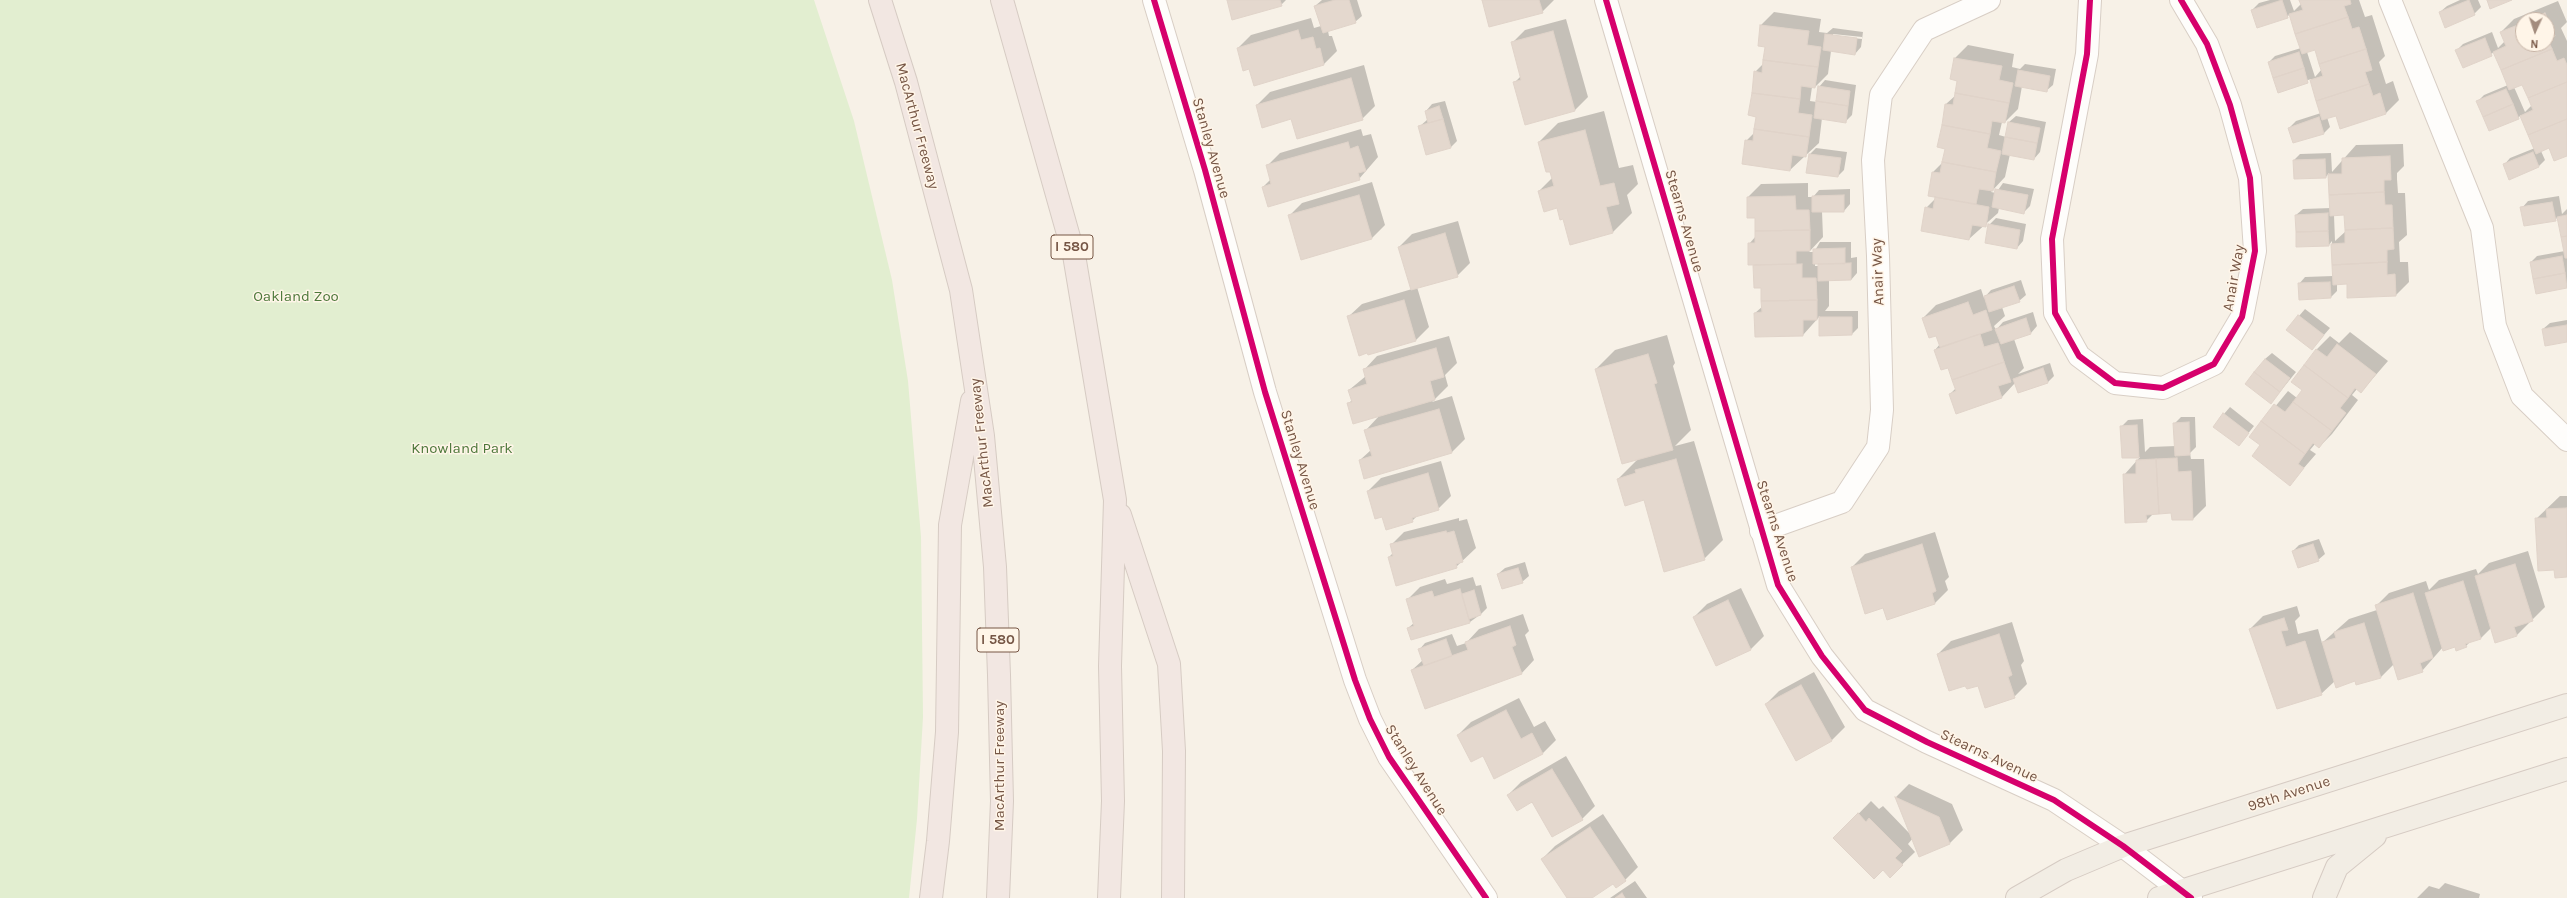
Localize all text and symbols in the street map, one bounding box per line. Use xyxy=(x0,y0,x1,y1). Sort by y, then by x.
north arrow xyxy=(2515,12,2555,52)
text: N xyxy=(2530,37,2539,50)
street label: MacArthur Freeway xyxy=(891,61,943,191)
street label: Stanley Avenue xyxy=(1188,96,1234,200)
street label: Stearns Avenue xyxy=(1661,168,1707,274)
road number: I 580 xyxy=(1051,235,1093,259)
street label: Anair Way xyxy=(1868,238,1888,306)
street label: Anair Way xyxy=(2219,243,2249,313)
park label: Oakland Zoo xyxy=(253,288,339,306)
street label: MacArthur Freeway xyxy=(966,377,998,509)
street label: Stanley Avenue xyxy=(1276,408,1324,512)
park label: Knowland Park xyxy=(411,440,513,458)
street label: Stearns Avenue xyxy=(1752,478,1802,584)
road number: I 580 xyxy=(977,628,1019,652)
street label: MacArthur Freeway xyxy=(991,701,1009,831)
street label: Stanley Avenue xyxy=(1381,721,1451,819)
street label: Stearns Avenue xyxy=(1937,725,2041,787)
street label: 98th Avenue xyxy=(2246,772,2332,816)

